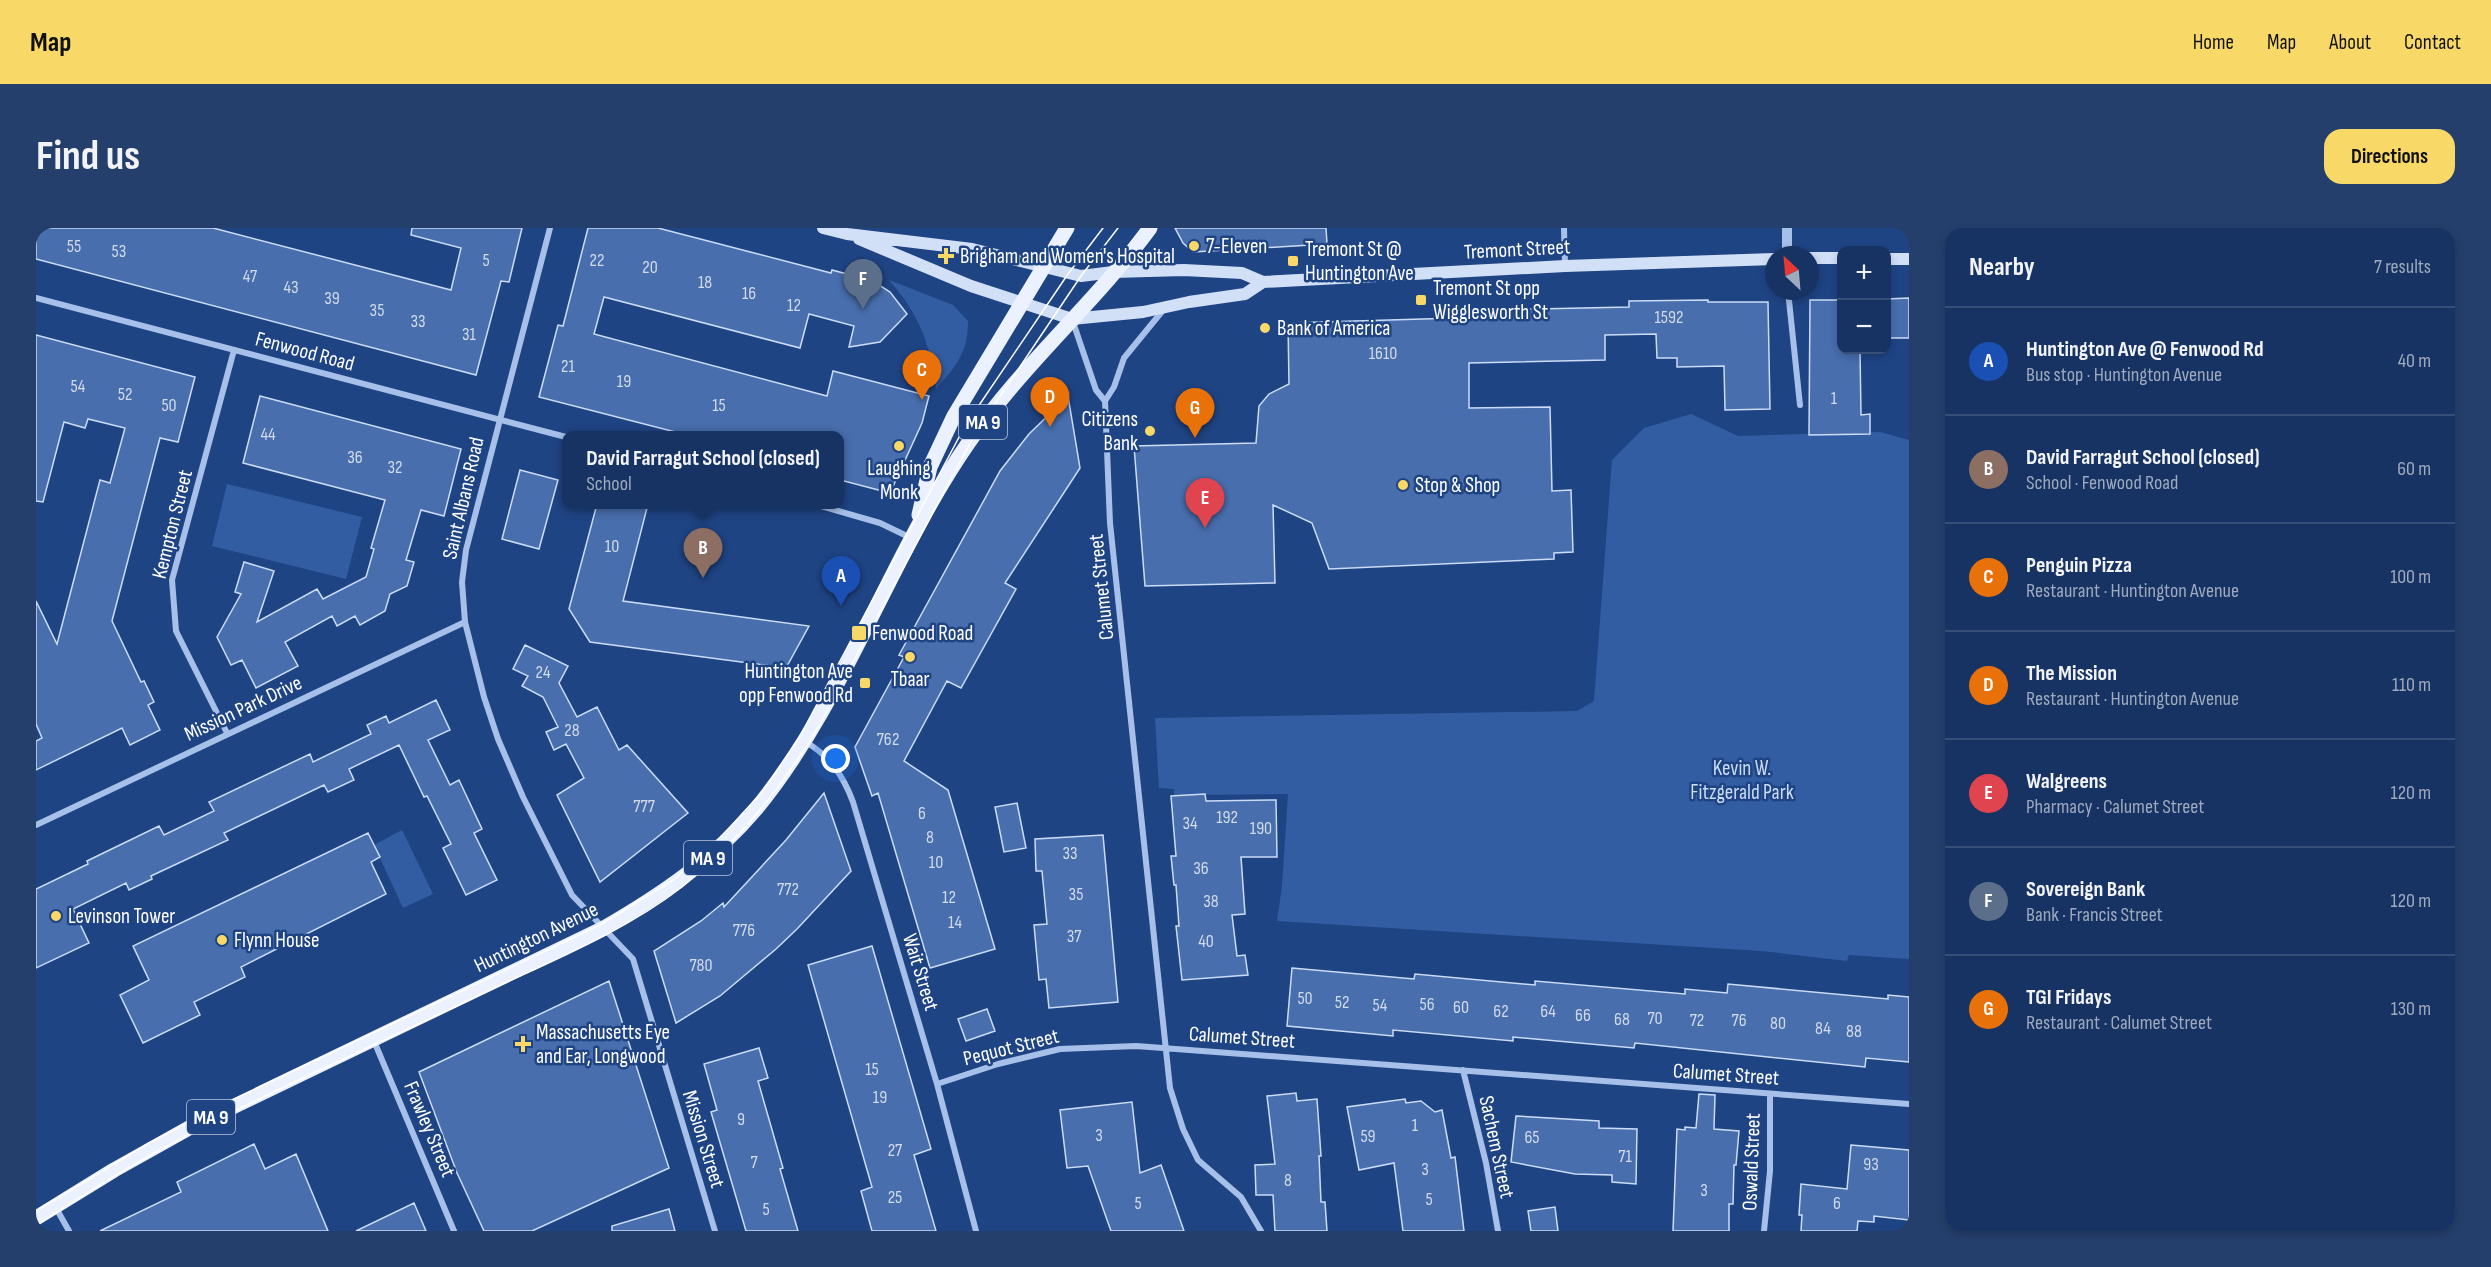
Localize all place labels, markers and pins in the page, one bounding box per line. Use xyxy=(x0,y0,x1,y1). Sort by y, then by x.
place label: 7-Eleven xyxy=(1206,234,1267,259)
place label: Tremont St @ Huntington Ave xyxy=(1305,237,1414,286)
marker: 7-Eleven xyxy=(1187,239,1201,253)
place label: Brigham and Women's Hospital xyxy=(960,244,1175,269)
marker: Brigham and Women's Hospital xyxy=(937,247,955,265)
marker: Tremont St @ Huntington Ave xyxy=(1286,254,1300,268)
pin: F xyxy=(844,260,882,309)
place label: Tremont St opp Wigglesworth St xyxy=(1433,276,1548,325)
marker: Tremont St opp Wigglesworth St xyxy=(1414,293,1428,307)
place label: Bank of America xyxy=(1277,316,1390,341)
marker: Bank of America xyxy=(1258,321,1272,335)
pin: C xyxy=(902,350,942,400)
pin: D xyxy=(1030,378,1070,427)
pin: G xyxy=(1176,388,1214,438)
place label: Citizens Bank xyxy=(1081,407,1138,456)
marker: Citizens Bank xyxy=(1143,424,1157,438)
marker: Laughing Monk xyxy=(892,439,906,453)
place label: Laughing Monk xyxy=(867,456,931,505)
place label: Stop & Shop xyxy=(1415,473,1500,498)
pin: E xyxy=(1186,478,1224,528)
marker: Stop & Shop xyxy=(1396,478,1410,492)
pin: B xyxy=(684,528,722,578)
pin: A xyxy=(822,556,860,606)
place label: Fenwood Road xyxy=(872,621,973,646)
marker: Fenwood Road xyxy=(850,624,868,642)
marker: Tbaar xyxy=(903,650,917,664)
place label: Huntington Ave opp Fenwood Rd xyxy=(739,659,853,708)
place label: Tbaar xyxy=(890,667,930,692)
marker: Huntington Ave opp Fenwood Rd xyxy=(858,676,872,690)
place label: Levinson Tower xyxy=(68,904,175,929)
marker: Levinson Tower xyxy=(49,909,63,923)
place label: Flynn House xyxy=(234,928,319,953)
marker: Flynn House xyxy=(215,933,229,947)
place label: Massachusetts Eye and Ear, Longwood xyxy=(536,1020,670,1069)
marker: Massachusetts Eye and Ear, Longwood xyxy=(514,1035,532,1053)

